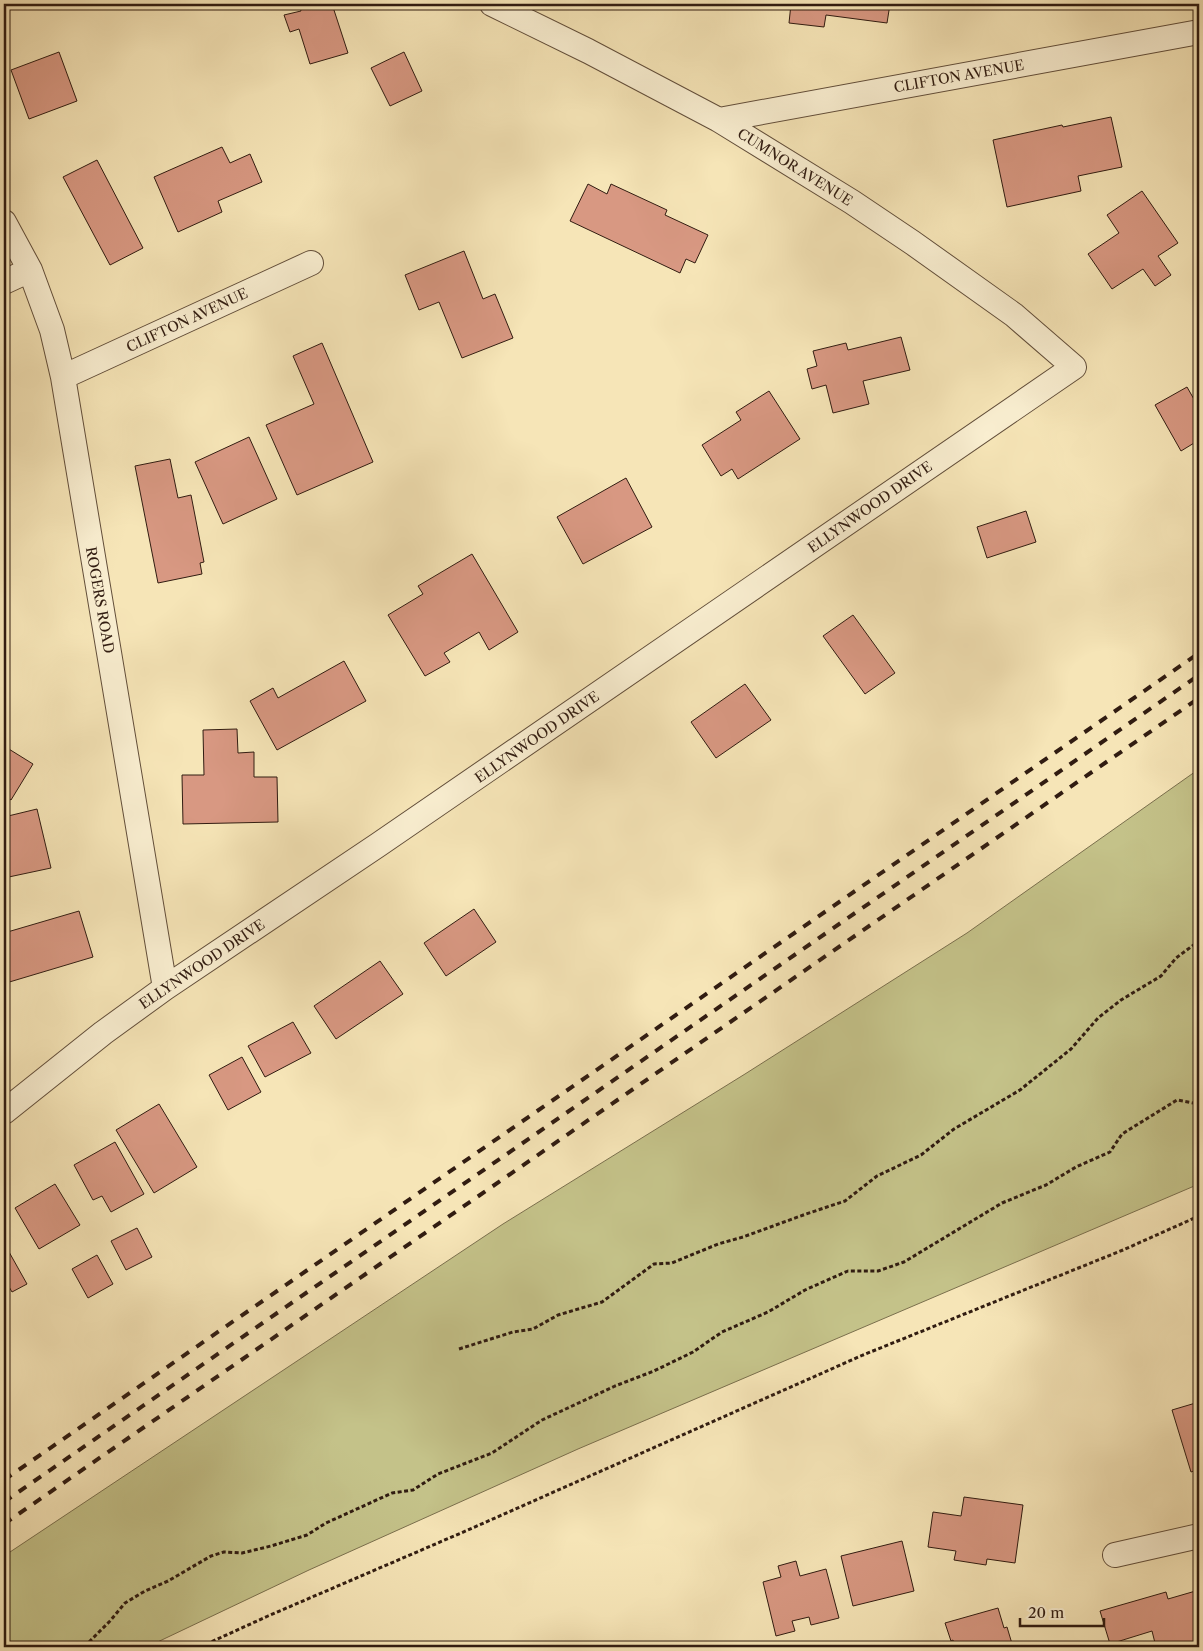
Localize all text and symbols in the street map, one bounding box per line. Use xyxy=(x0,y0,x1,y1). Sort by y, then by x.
street label: CLIFTON AVENUE xyxy=(892,56,1026,96)
street label: CUMNOR AVENUE xyxy=(734,124,856,210)
street label: CLIFTON AVENUE xyxy=(123,284,251,356)
street label: ELLYNWOOD DRIVE xyxy=(804,457,936,557)
street label: ROGERS ROAD xyxy=(82,545,118,655)
street label: ELLYNWOOD DRIVE xyxy=(471,687,603,787)
street label: ELLYNWOOD DRIVE xyxy=(136,915,268,1013)
scale bar xyxy=(1020,1596,1104,1628)
text: 20 m xyxy=(1028,1603,1064,1622)

